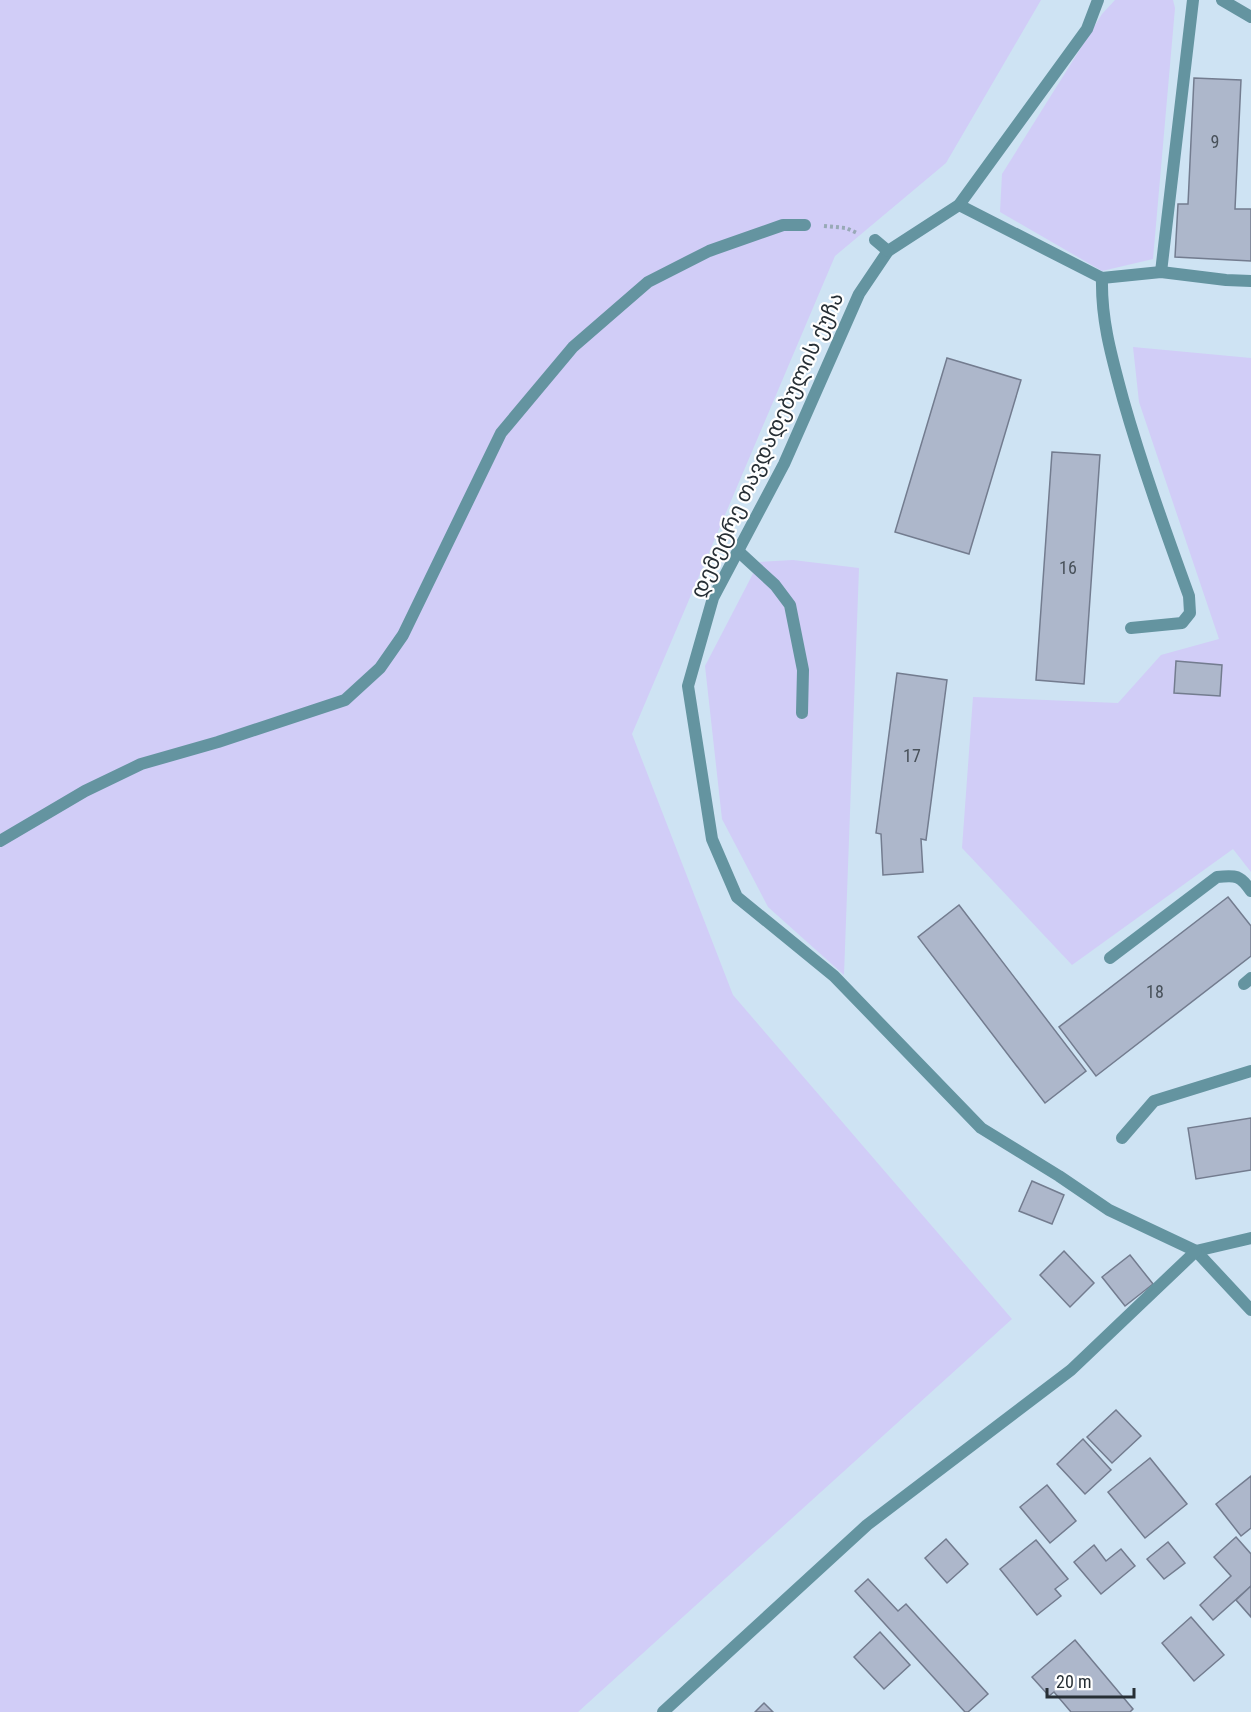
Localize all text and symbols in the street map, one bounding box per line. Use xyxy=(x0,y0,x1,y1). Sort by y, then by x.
house number: 9 xyxy=(1211,131,1219,152)
street label: დემეტრე თავდადებულის ქუჩა xyxy=(686,288,849,602)
house number: 16 xyxy=(1059,557,1077,578)
house number: 17 xyxy=(903,745,921,766)
house number: 18 xyxy=(1146,981,1164,1002)
scale bar xyxy=(1047,1661,1134,1699)
text: 20 m xyxy=(1056,1671,1091,1692)

